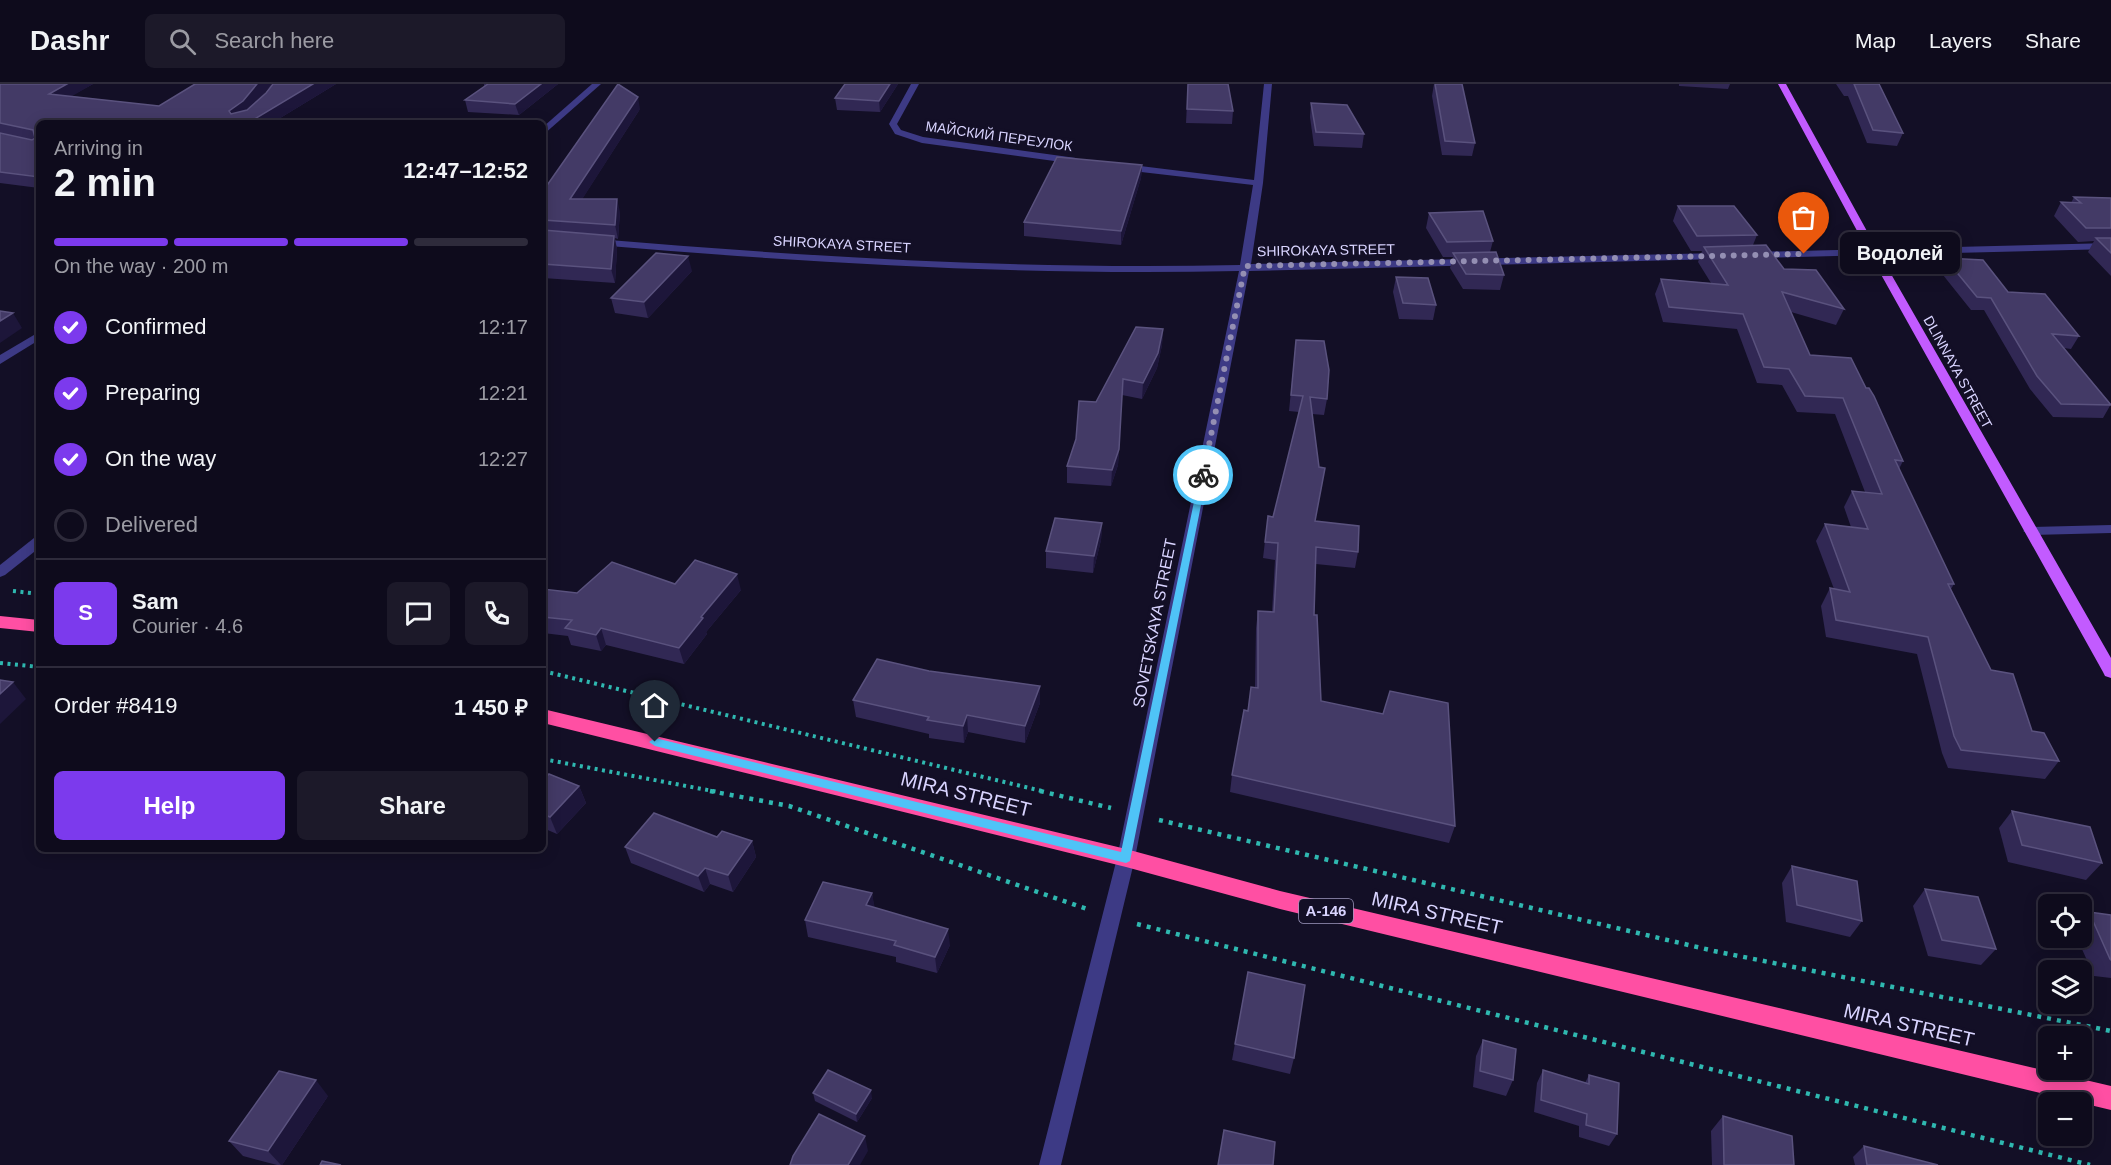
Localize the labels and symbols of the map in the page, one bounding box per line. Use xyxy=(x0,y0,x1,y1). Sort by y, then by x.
street label: МАЙСКИЙ ПЕРЕУЛОК xyxy=(925,117,1074,154)
pin xyxy=(1778,192,1829,254)
street label: SHIROKAYA STREET xyxy=(773,232,912,256)
callout: Водолей xyxy=(1840,233,1960,275)
street label: SHIROKAYA STREET xyxy=(1257,241,1396,259)
street label: DLINNAYA STREET xyxy=(1920,313,1996,431)
courier xyxy=(1173,445,1233,505)
street label: SOVETSKAYA STREET xyxy=(1130,537,1179,709)
pin xyxy=(629,680,680,742)
street label: MIRA STREET xyxy=(899,767,1033,821)
street label: MIRA STREET xyxy=(1370,887,1504,939)
road number: А-146 xyxy=(1299,899,1353,923)
street label: MIRA STREET xyxy=(1842,999,1976,1051)

